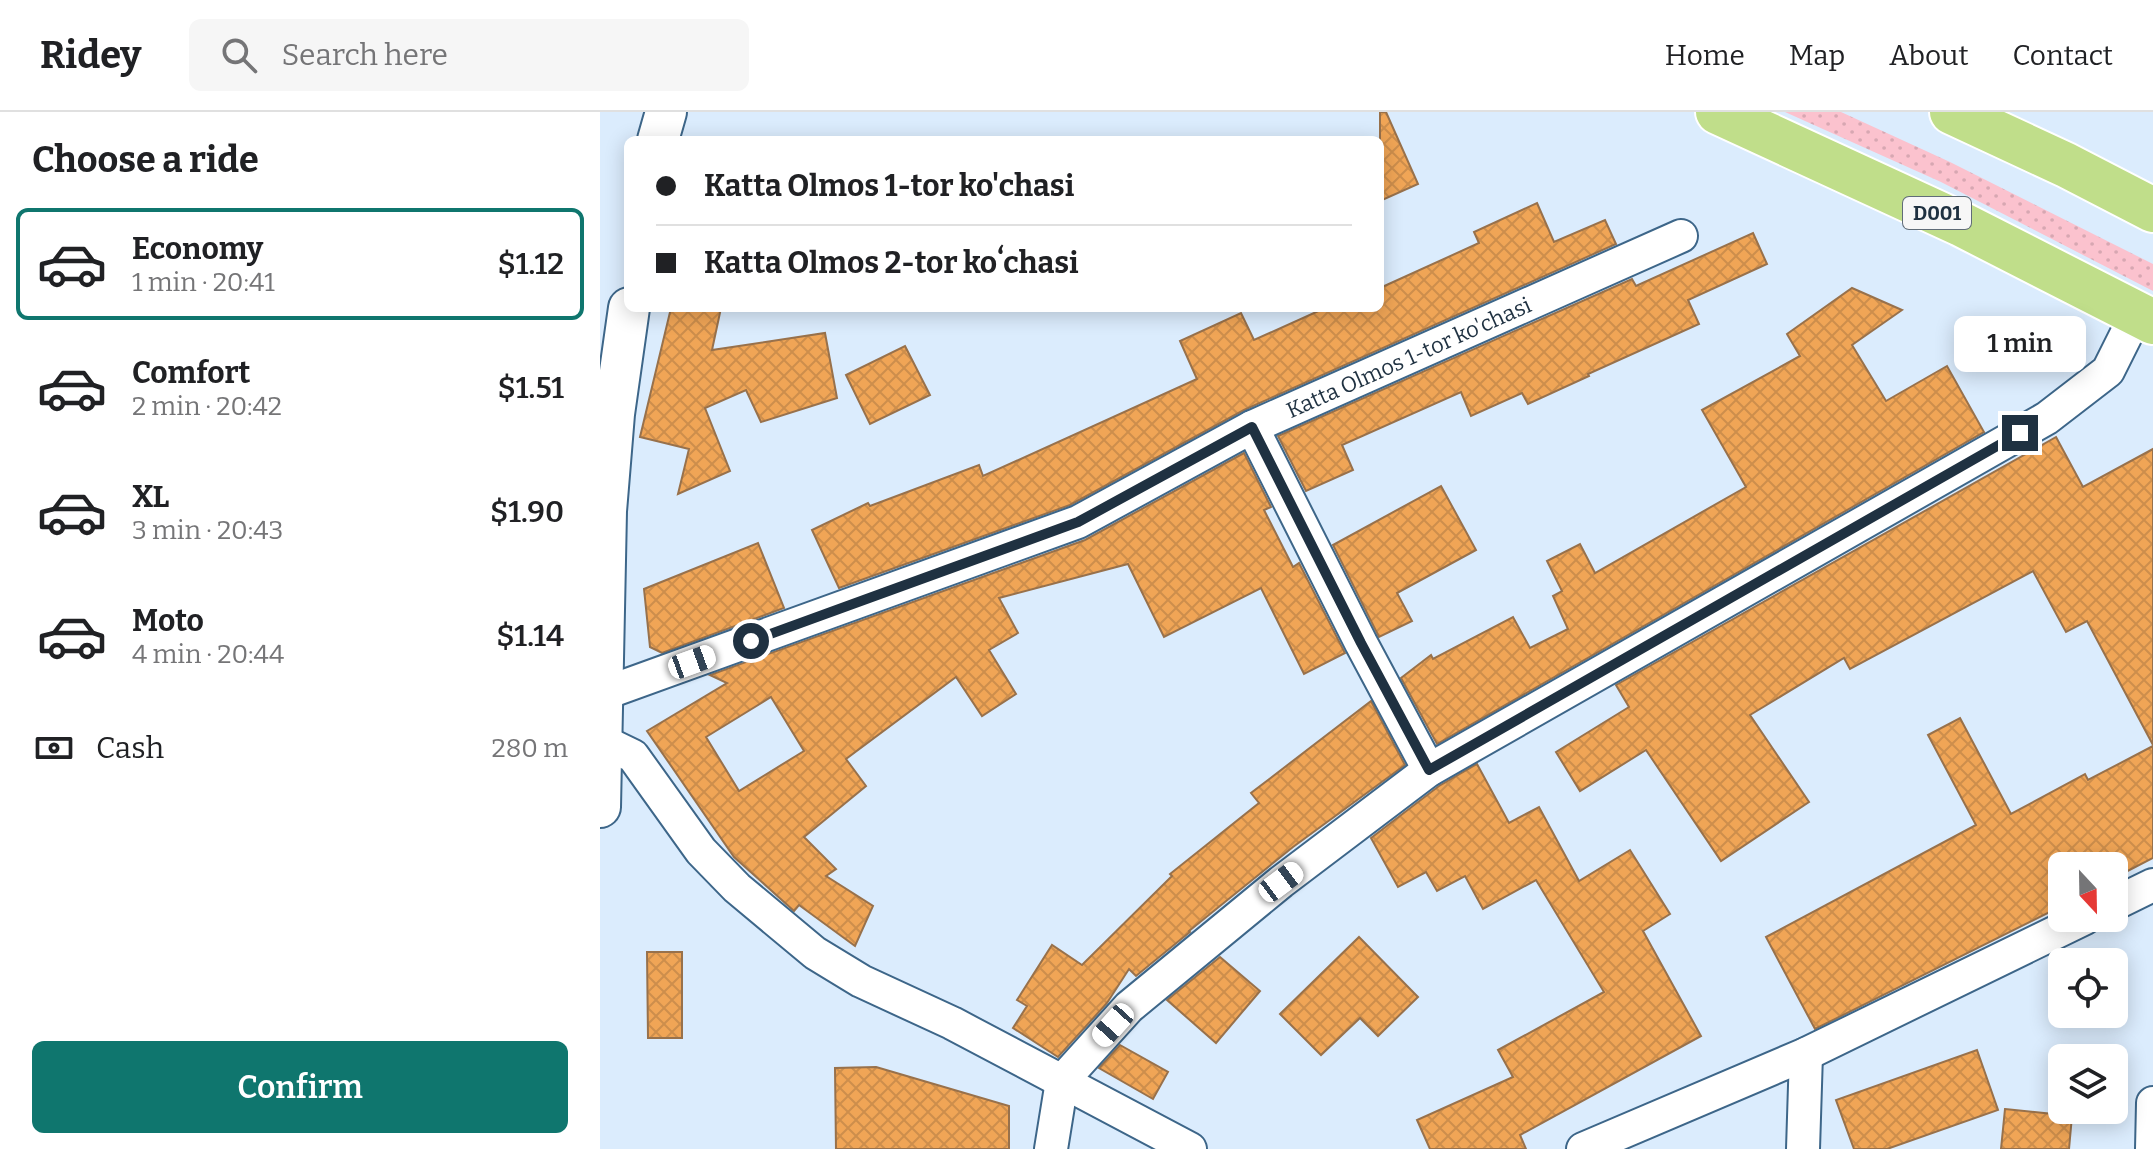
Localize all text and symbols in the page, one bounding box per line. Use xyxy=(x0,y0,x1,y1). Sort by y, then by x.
search box xyxy=(189,19,749,91)
text: Ridey xyxy=(40,32,141,78)
icon: search xyxy=(217,33,261,77)
text: Search here xyxy=(281,37,448,73)
text: Home xyxy=(1665,39,1745,72)
text: Map xyxy=(1789,39,1845,72)
text: About xyxy=(1889,39,1969,72)
text: Contact xyxy=(2013,39,2113,72)
text: Choose a ride xyxy=(32,138,259,182)
text: Katta Olmos 1-tor ko'chasi xyxy=(704,168,1074,204)
road number: D001 xyxy=(1903,197,1971,229)
icon: car xyxy=(36,228,108,300)
text: Economy xyxy=(132,231,263,267)
text: Katta Olmos 2-tor koʻchasi xyxy=(704,245,1079,281)
text: $1.12 xyxy=(498,246,564,282)
text: 1 min · 20:41 xyxy=(132,267,275,298)
street label: Katta Olmos 1-tor ko'chasi xyxy=(1282,291,1536,424)
callout: 1 min xyxy=(1954,317,2086,373)
text: 1 min xyxy=(1987,328,2053,359)
icon: car xyxy=(36,352,108,424)
text: Comfort xyxy=(132,355,250,391)
text: $1.51 xyxy=(498,370,564,406)
text: 2 min · 20:42 xyxy=(132,391,282,422)
route end xyxy=(2002,415,2038,451)
icon: car xyxy=(36,476,108,548)
text: XL xyxy=(132,479,169,515)
text: $1.90 xyxy=(490,494,564,530)
text: 3 min · 20:43 xyxy=(132,515,283,546)
icon: car xyxy=(36,600,108,672)
text: Moto xyxy=(132,603,204,639)
text: $1.14 xyxy=(496,618,564,654)
route start xyxy=(733,623,769,659)
text: 4 min · 20:44 xyxy=(132,639,284,670)
car xyxy=(665,643,719,681)
icon: cash xyxy=(32,726,76,770)
text: Cash xyxy=(96,730,164,766)
text: 280 m xyxy=(492,733,568,764)
north arrow xyxy=(2048,852,2128,932)
map controls xyxy=(2048,852,2128,1124)
car xyxy=(1255,858,1307,906)
button: locate xyxy=(2048,948,2128,1028)
car xyxy=(1088,999,1138,1051)
button: Confirm xyxy=(32,1041,568,1133)
button: layers xyxy=(2048,1044,2128,1124)

